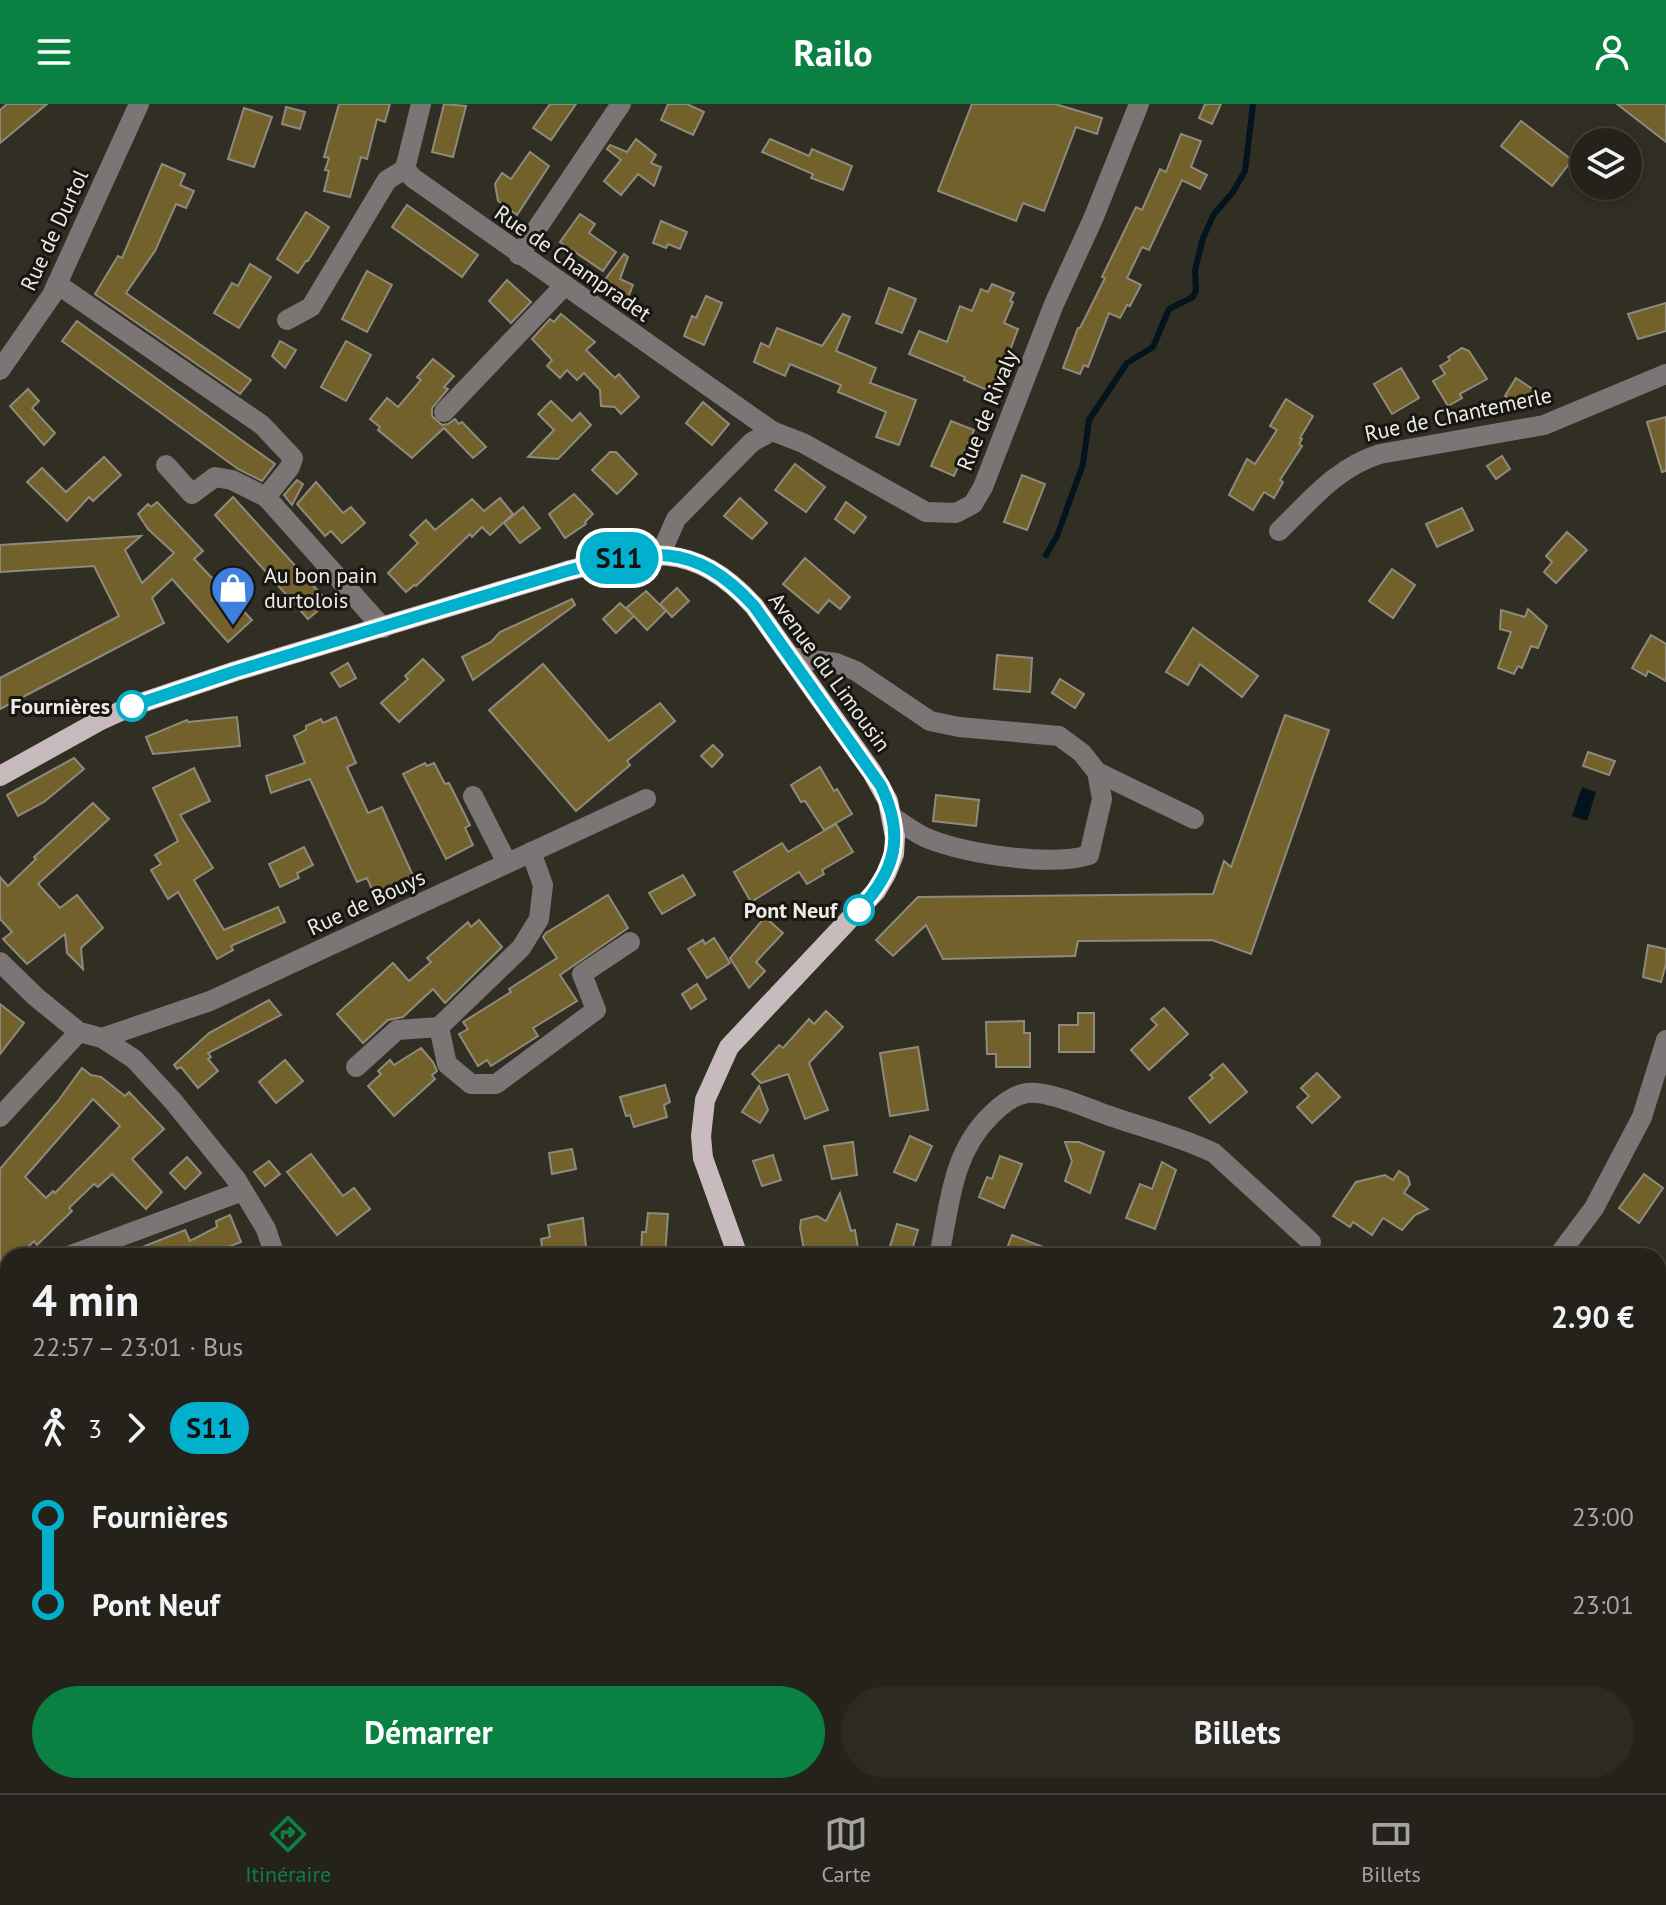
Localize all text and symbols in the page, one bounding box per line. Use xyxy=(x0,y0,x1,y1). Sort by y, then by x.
text: Railo xyxy=(793,29,873,76)
icon: menu xyxy=(32,30,76,74)
icon: person xyxy=(1590,30,1634,74)
map controls xyxy=(1570,128,1642,200)
button: layers xyxy=(1570,128,1642,200)
street label: Rue de Durtol xyxy=(14,164,95,295)
street label: Rue de Champradet xyxy=(489,199,657,328)
street label: Rue de Rivaly xyxy=(950,345,1024,475)
street label: Rue de Chantemerle xyxy=(1362,380,1554,448)
line badge: S11 xyxy=(573,532,665,584)
text: S11 xyxy=(596,539,642,576)
place label: Au bon pain durtolois xyxy=(264,561,377,614)
shop icon: Au bon pain durtolois xyxy=(209,564,257,627)
street label: Avenue du Limousin xyxy=(763,587,897,757)
marker: Fournières xyxy=(117,691,147,721)
place label: Fournières xyxy=(10,692,110,720)
street label: Rue de Bouys xyxy=(303,863,429,941)
marker: Pont Neuf xyxy=(844,895,874,925)
place label: Pont Neuf xyxy=(744,896,839,924)
text: 4 min xyxy=(32,1271,139,1328)
text: 2.90 € xyxy=(1551,1297,1634,1336)
text: 22:57 – 23:01 · Bus xyxy=(32,1330,243,1363)
icon: walk xyxy=(32,1406,76,1450)
icon: forward xyxy=(114,1406,158,1450)
text: S11 xyxy=(186,1409,233,1446)
text: 3 xyxy=(88,1412,102,1445)
text: Fournières xyxy=(92,1497,228,1536)
text: 23:00 xyxy=(1572,1500,1634,1533)
text: Pont Neuf xyxy=(92,1585,219,1624)
text: 23:01 xyxy=(1572,1588,1634,1621)
button: Démarrer xyxy=(32,1686,825,1778)
button: Billets xyxy=(841,1686,1634,1778)
tab: Itinéraire xyxy=(245,1812,331,1888)
tab: Carte xyxy=(821,1812,871,1888)
tab: Billets xyxy=(1361,1812,1421,1888)

